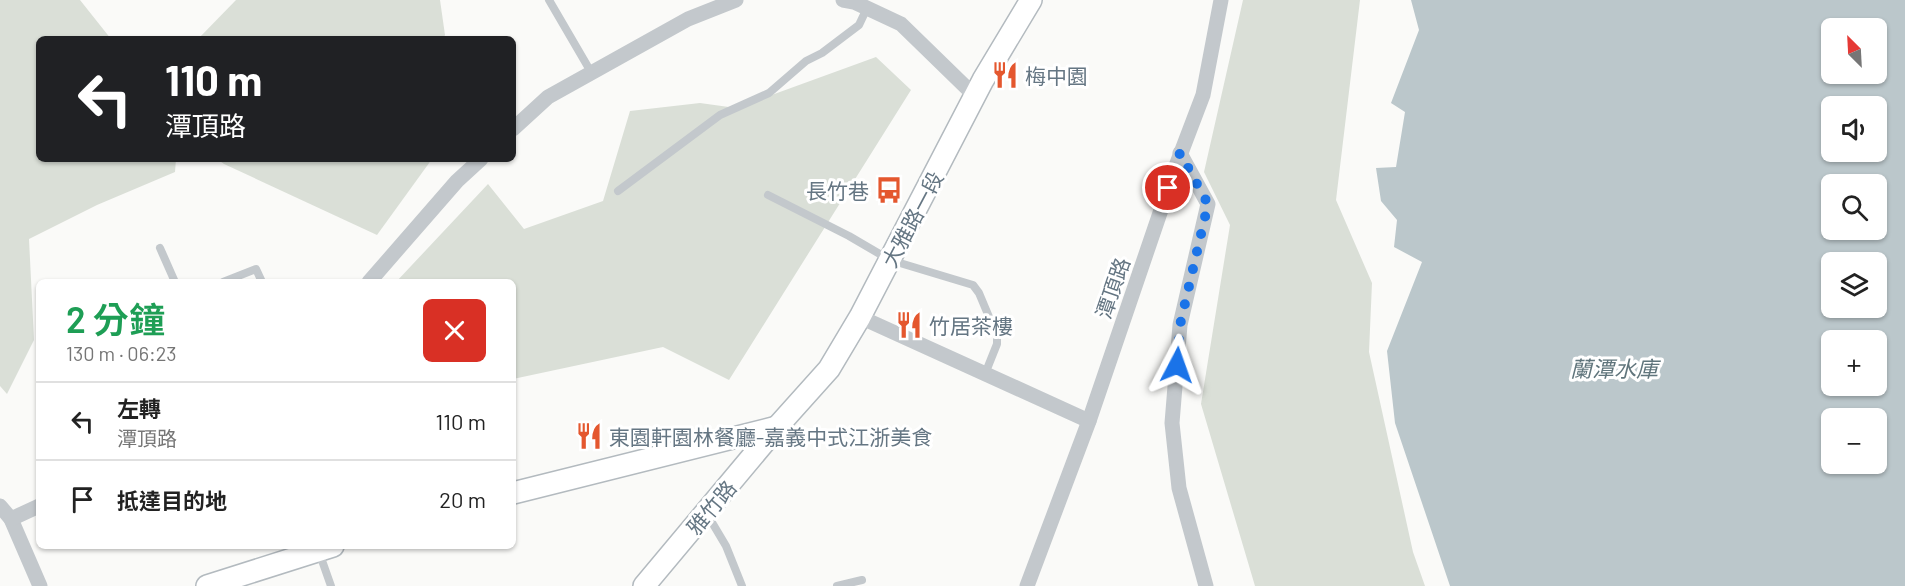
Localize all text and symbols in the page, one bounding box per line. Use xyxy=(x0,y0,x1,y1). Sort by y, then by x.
north arrow xyxy=(1821,18,1887,84)
map controls xyxy=(1821,18,1887,474)
text: 110 m xyxy=(165,54,262,104)
icon: left xyxy=(66,60,144,138)
restaurant icon: 梅中園 xyxy=(990,60,1020,90)
place label: 梅中園 xyxy=(1025,63,1088,88)
button: sound xyxy=(1821,96,1887,162)
text: 潭頂路 xyxy=(165,109,246,141)
pin xyxy=(1142,162,1193,213)
street label: 大雅路一段 xyxy=(876,167,948,271)
icon: arrive xyxy=(1151,171,1184,204)
button: search xyxy=(1821,174,1887,240)
bus stop icon: 長竹巷 xyxy=(874,175,904,205)
place label: 長竹巷 xyxy=(806,178,869,203)
button: layers xyxy=(1821,252,1887,318)
street label: 潭頂路 xyxy=(1090,254,1134,322)
text: 2 分鐘 xyxy=(66,297,165,340)
button: close xyxy=(423,299,486,362)
restaurant icon: 竹居茶樓 xyxy=(894,310,924,340)
place label: 竹居茶樓 xyxy=(929,313,1013,338)
button: + xyxy=(1821,330,1887,396)
position arrow xyxy=(1145,333,1209,397)
text: 130 m · 06:23 xyxy=(66,341,177,365)
water label: 蘭潭水庫 xyxy=(1570,355,1661,381)
text: 左轉 xyxy=(117,395,161,421)
icon: left xyxy=(66,405,99,438)
text: 110 m xyxy=(436,408,486,434)
button: − xyxy=(1821,408,1887,474)
restaurant icon: 東園軒園林餐廳-嘉義中式江浙美食 xyxy=(574,421,604,451)
place label: 東園軒園林餐廳-嘉義中式江浙美食 xyxy=(609,424,932,449)
text: 潭頂路 xyxy=(117,426,177,450)
street label: 雅竹路 xyxy=(681,475,741,539)
icon: arrive xyxy=(66,483,99,516)
text: 20 m xyxy=(439,486,486,512)
text: 抵達目的地 xyxy=(117,487,227,513)

